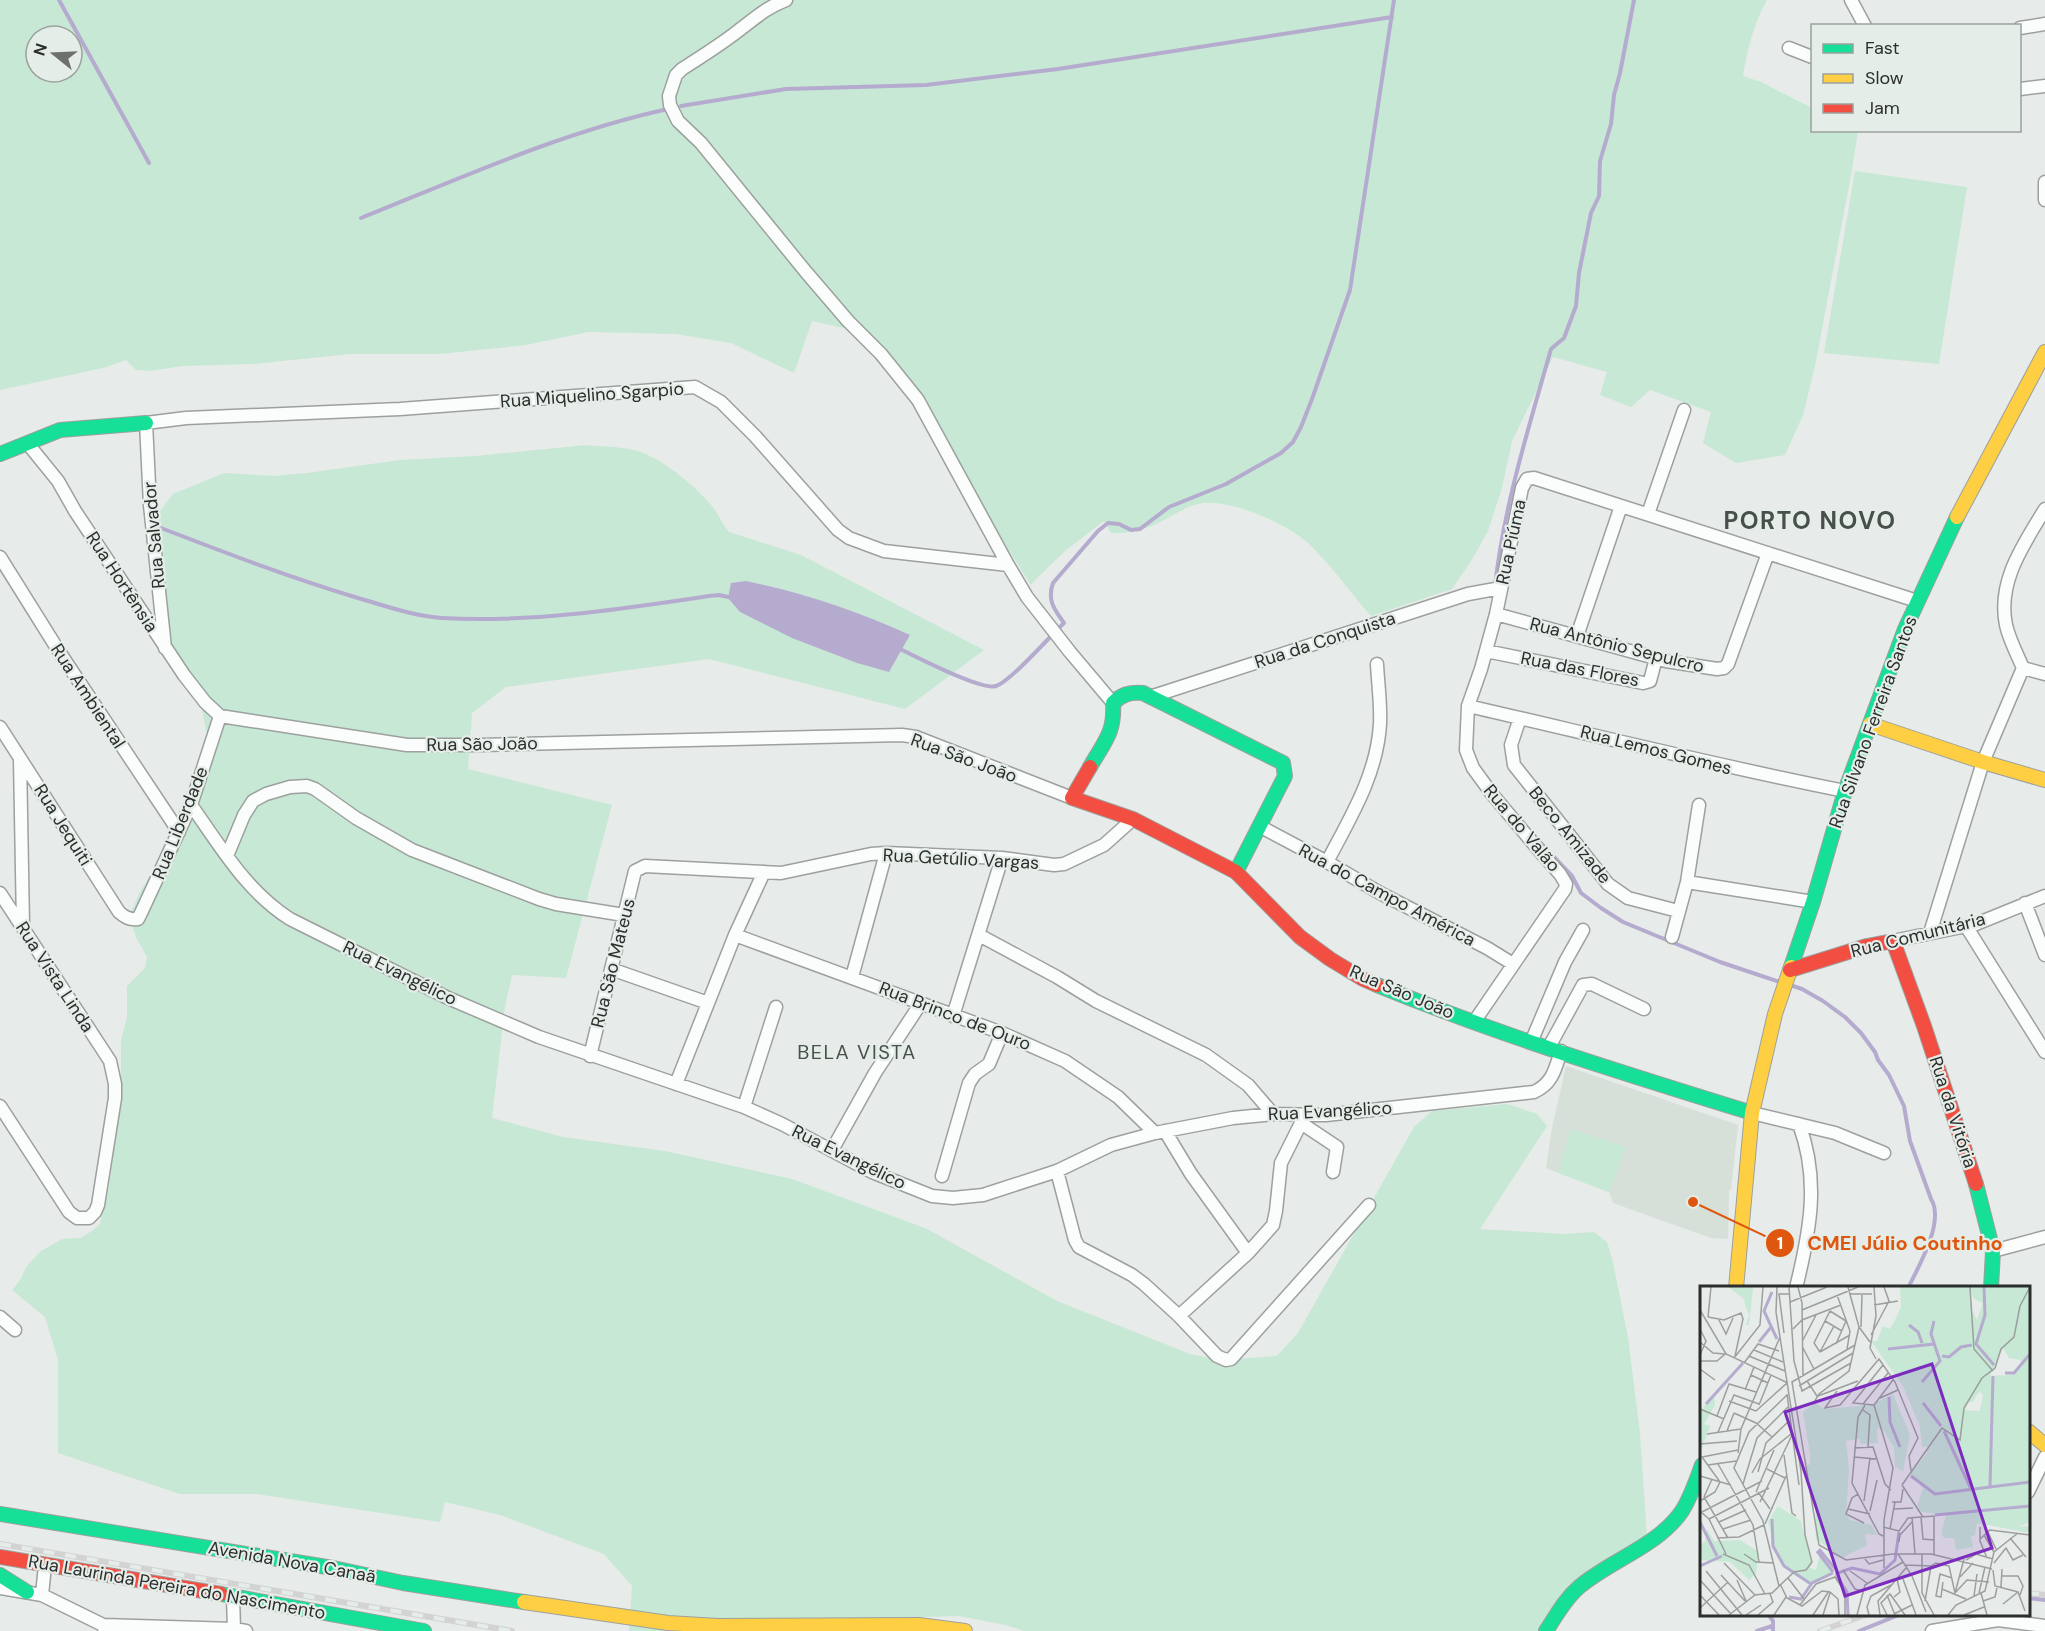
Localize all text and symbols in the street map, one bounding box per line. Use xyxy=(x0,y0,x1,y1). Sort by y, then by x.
north arrow xyxy=(24,24,84,84)
legend xyxy=(1811,24,2021,132)
text: Fast xyxy=(1865,36,1900,60)
text: N xyxy=(28,41,52,58)
text: Slow xyxy=(1865,66,1904,90)
text: Jam xyxy=(1865,96,1900,120)
street label: Rua Miquelino Sgarpio xyxy=(499,377,685,413)
street label: Rua Salvador xyxy=(137,480,171,589)
street label: Rua Piúma xyxy=(1490,497,1532,587)
district label: PORTO NOVO xyxy=(1724,505,1896,536)
street label: Rua Hortênsia xyxy=(80,527,164,637)
street label: Rua da Conquista xyxy=(1251,606,1399,674)
street label: Rua Antônio Sepulcro xyxy=(1527,612,1707,678)
street label: Rua Silvano Ferreira Santos xyxy=(1823,613,1923,831)
street label: Rua Ambiental xyxy=(45,639,131,753)
street label: Rua das Flores xyxy=(1519,646,1641,692)
street label: Rua Lemos Gomes xyxy=(1578,720,1734,780)
street label: Rua São João xyxy=(908,728,1020,788)
street label: Rua São João xyxy=(426,731,538,757)
street label: Rua Liberdade xyxy=(146,763,214,883)
street label: Rua do Valão xyxy=(1478,779,1566,877)
street label: Rua Jequiti xyxy=(28,780,98,870)
street label: Beco Amizade xyxy=(1523,781,1617,889)
street label: Rua do Campo América xyxy=(1294,838,1480,952)
street label: Rua Getúlio Vargas xyxy=(882,843,1040,875)
street label: Rua São Mateus xyxy=(585,896,641,1030)
street label: Rua Comunitária xyxy=(1848,907,1988,963)
street label: Rua Vista Linda xyxy=(10,917,100,1037)
street label: Rua Evangélico xyxy=(339,935,461,1011)
street label: Rua São João xyxy=(1346,959,1458,1025)
street label: Rua Brinco de Ouro xyxy=(876,976,1034,1056)
district label: BELA VISTA xyxy=(797,1039,917,1065)
street label: Rua da Vitória xyxy=(1924,1053,1982,1171)
street label: Rua Evangélico xyxy=(1267,1096,1393,1126)
street label: Rua Evangélico xyxy=(788,1119,910,1195)
callout: CMEI Júlio Coutinho xyxy=(1765,1224,2014,1262)
text: CMEI Júlio Coutinho xyxy=(1807,1230,2003,1256)
text: 1 xyxy=(1777,1231,1783,1255)
inset map xyxy=(1700,1286,2030,1616)
street label: Avenida Nova Canaã xyxy=(206,1535,378,1589)
street label: Rua Laurinda Pereira do Nascimento xyxy=(27,1549,327,1625)

